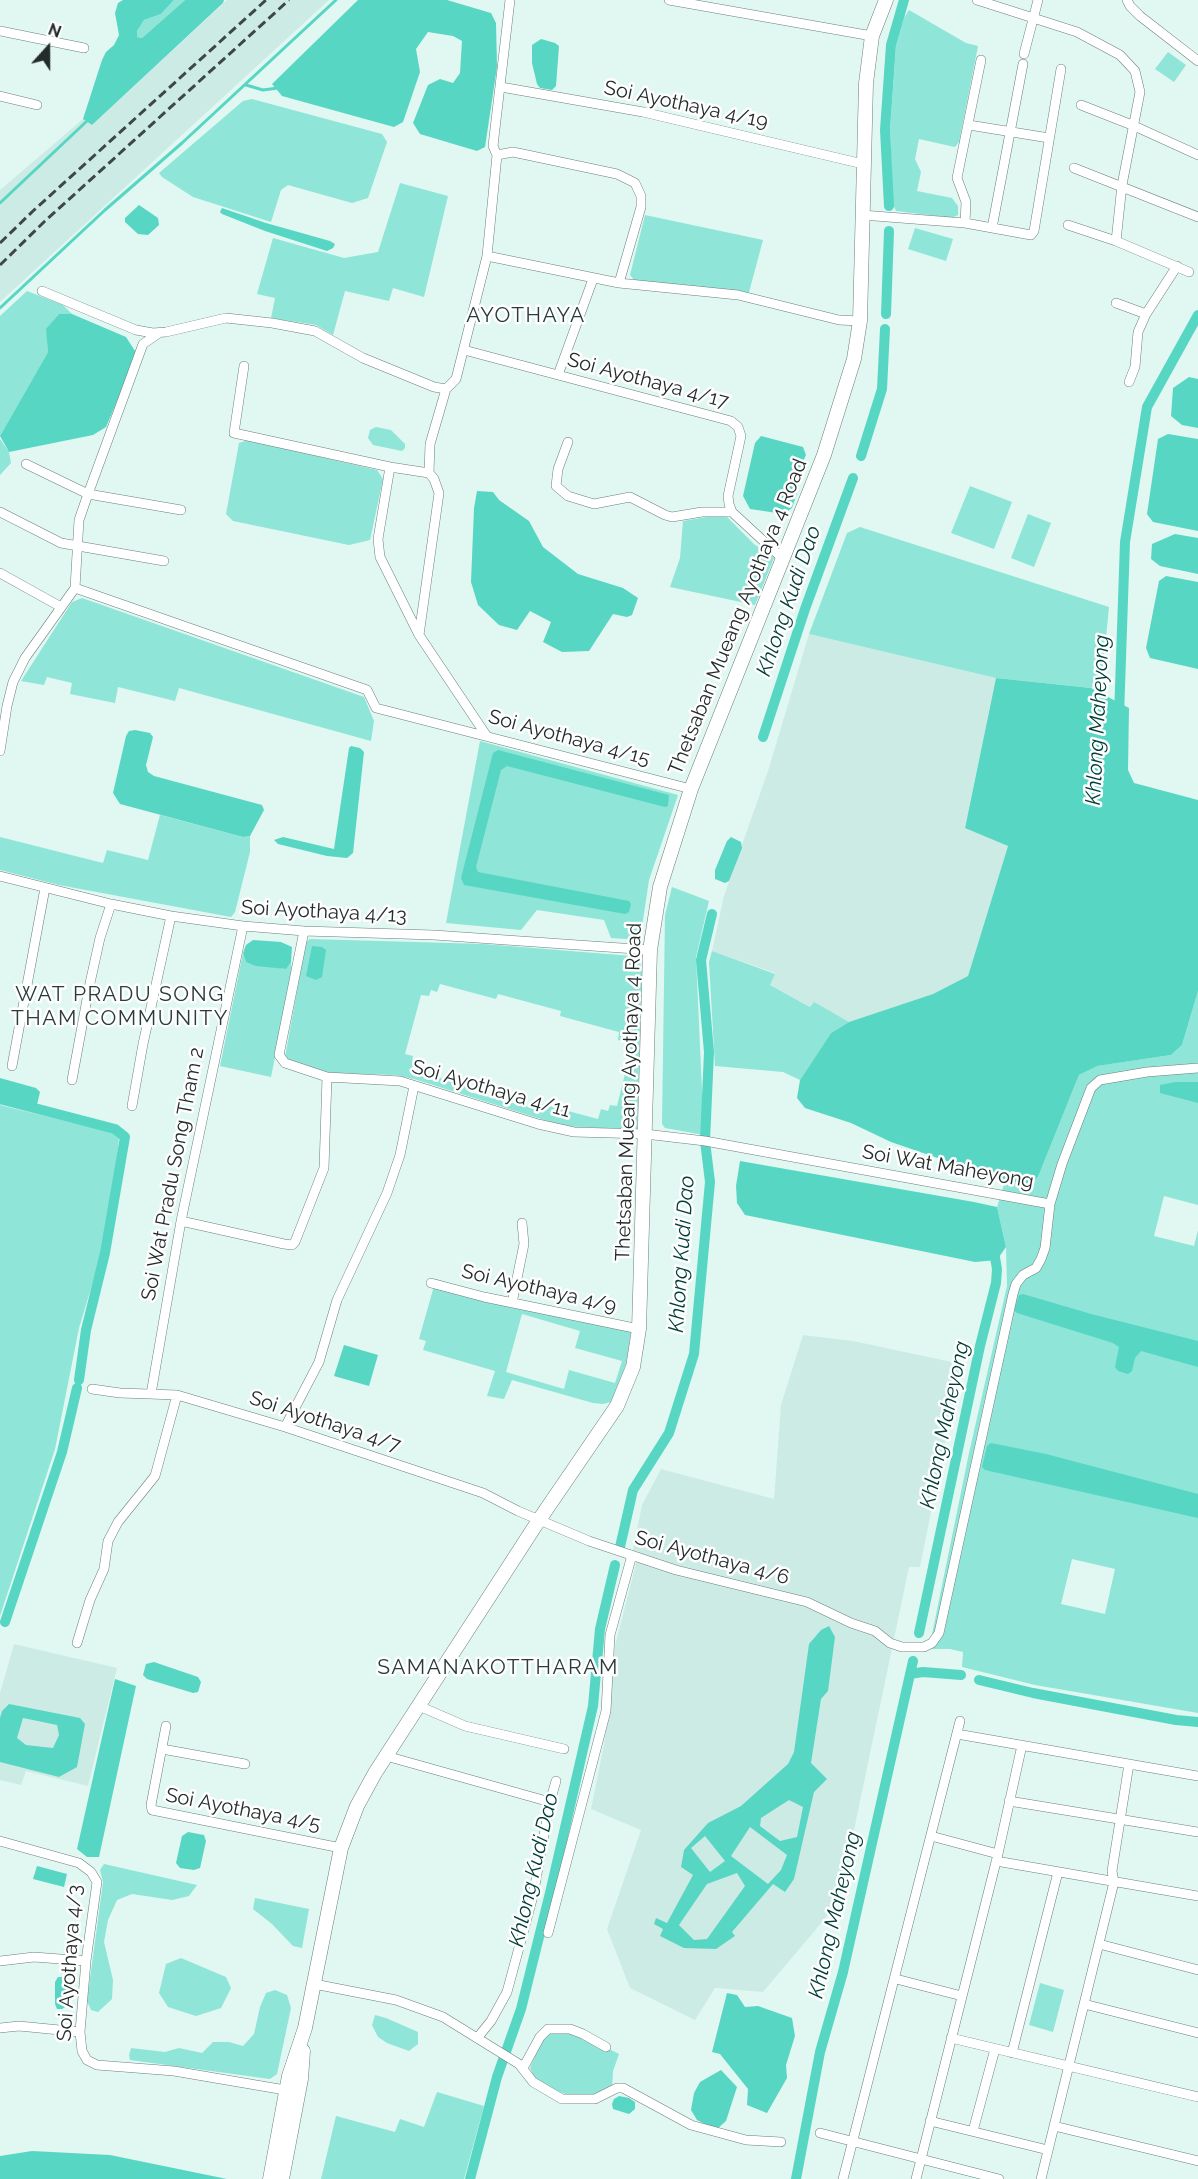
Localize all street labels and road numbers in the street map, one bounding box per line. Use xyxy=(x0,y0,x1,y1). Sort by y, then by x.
street label: Soi Ayothaya 4/19 xyxy=(602,76,770,134)
street label: Soi Ayothaya 4/17 xyxy=(565,348,731,414)
street label: Thetsaban Mueang Ayothaya 4 Road xyxy=(663,456,813,778)
street label: Soi Ayothaya 4/15 xyxy=(486,705,652,771)
street label: Soi Ayothaya 4/13 xyxy=(241,896,407,928)
street label: Thetsaban Mueang Ayothaya 4 Road xyxy=(611,922,647,1262)
street label: Soi Wat Pradu Song Tham 2 xyxy=(137,1045,209,1303)
street label: Soi Ayothaya 4/11 xyxy=(409,1055,573,1123)
street label: Soi Wat Maheyong xyxy=(860,1140,1036,1194)
street label: Soi Ayothaya 4/9 xyxy=(459,1260,619,1318)
street label: Soi Ayothaya 4/7 xyxy=(246,1386,404,1458)
street label: Soi Ayothaya 4/6 xyxy=(632,1526,792,1590)
street label: Soi Ayothaya 4/5 xyxy=(164,1783,322,1837)
street label: Soi Ayothaya 4/3 xyxy=(53,1884,87,2042)

